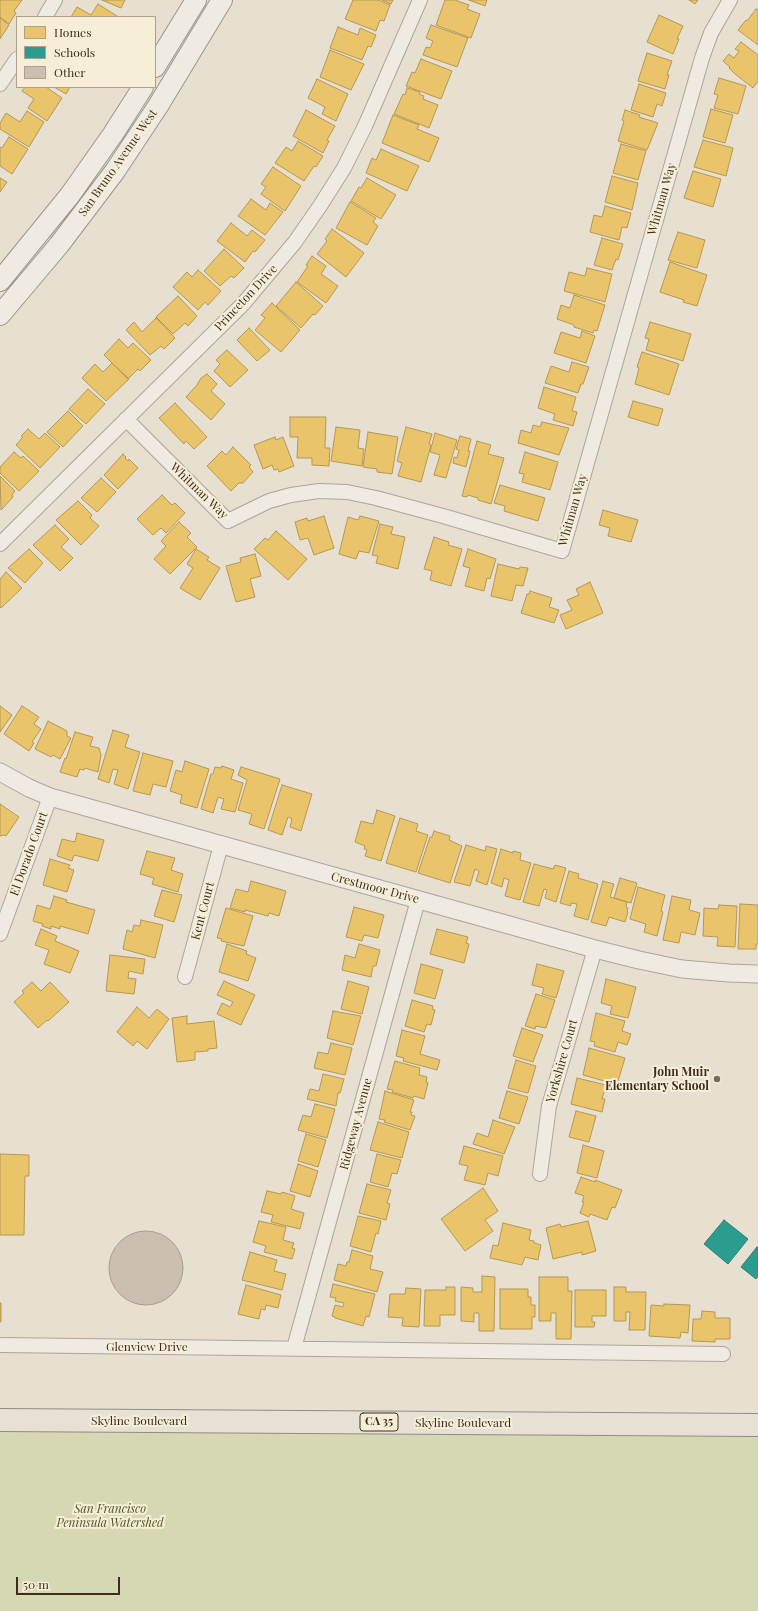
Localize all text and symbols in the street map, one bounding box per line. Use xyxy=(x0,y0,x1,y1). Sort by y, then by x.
legend xyxy=(16,16,156,88)
text: Homes xyxy=(54,24,92,40)
text: Schools xyxy=(54,44,95,60)
text: Other xyxy=(54,64,86,80)
street label: San Bruno Avenue West xyxy=(76,107,160,219)
street label: Whitman Way xyxy=(645,161,679,237)
street label: Princeton Drive xyxy=(212,262,280,334)
street label: Whitman Way xyxy=(167,460,231,522)
street label: Whitman Way xyxy=(556,472,590,548)
street label: El Dorado Court xyxy=(7,810,51,898)
street label: Crestmoor Drive xyxy=(329,869,421,907)
street label: Kent Court xyxy=(188,880,218,942)
street label: Yorkshire Court xyxy=(543,1018,581,1104)
place label: John Muir Elementary School xyxy=(605,1065,709,1093)
marker: John Muir Elementary School xyxy=(712,1074,722,1084)
street label: Ridgeway Avenue xyxy=(337,1077,375,1171)
street label: Glenview Drive xyxy=(106,1340,188,1354)
road number: CA 35 xyxy=(360,1413,398,1431)
street label: Skyline Boulevard xyxy=(91,1414,187,1428)
street label: Skyline Boulevard xyxy=(415,1416,511,1430)
park label: San Francisco Peninsula Watershed xyxy=(56,1502,164,1530)
scale bar xyxy=(18,1569,122,1595)
text: 50 m xyxy=(23,1576,49,1592)

